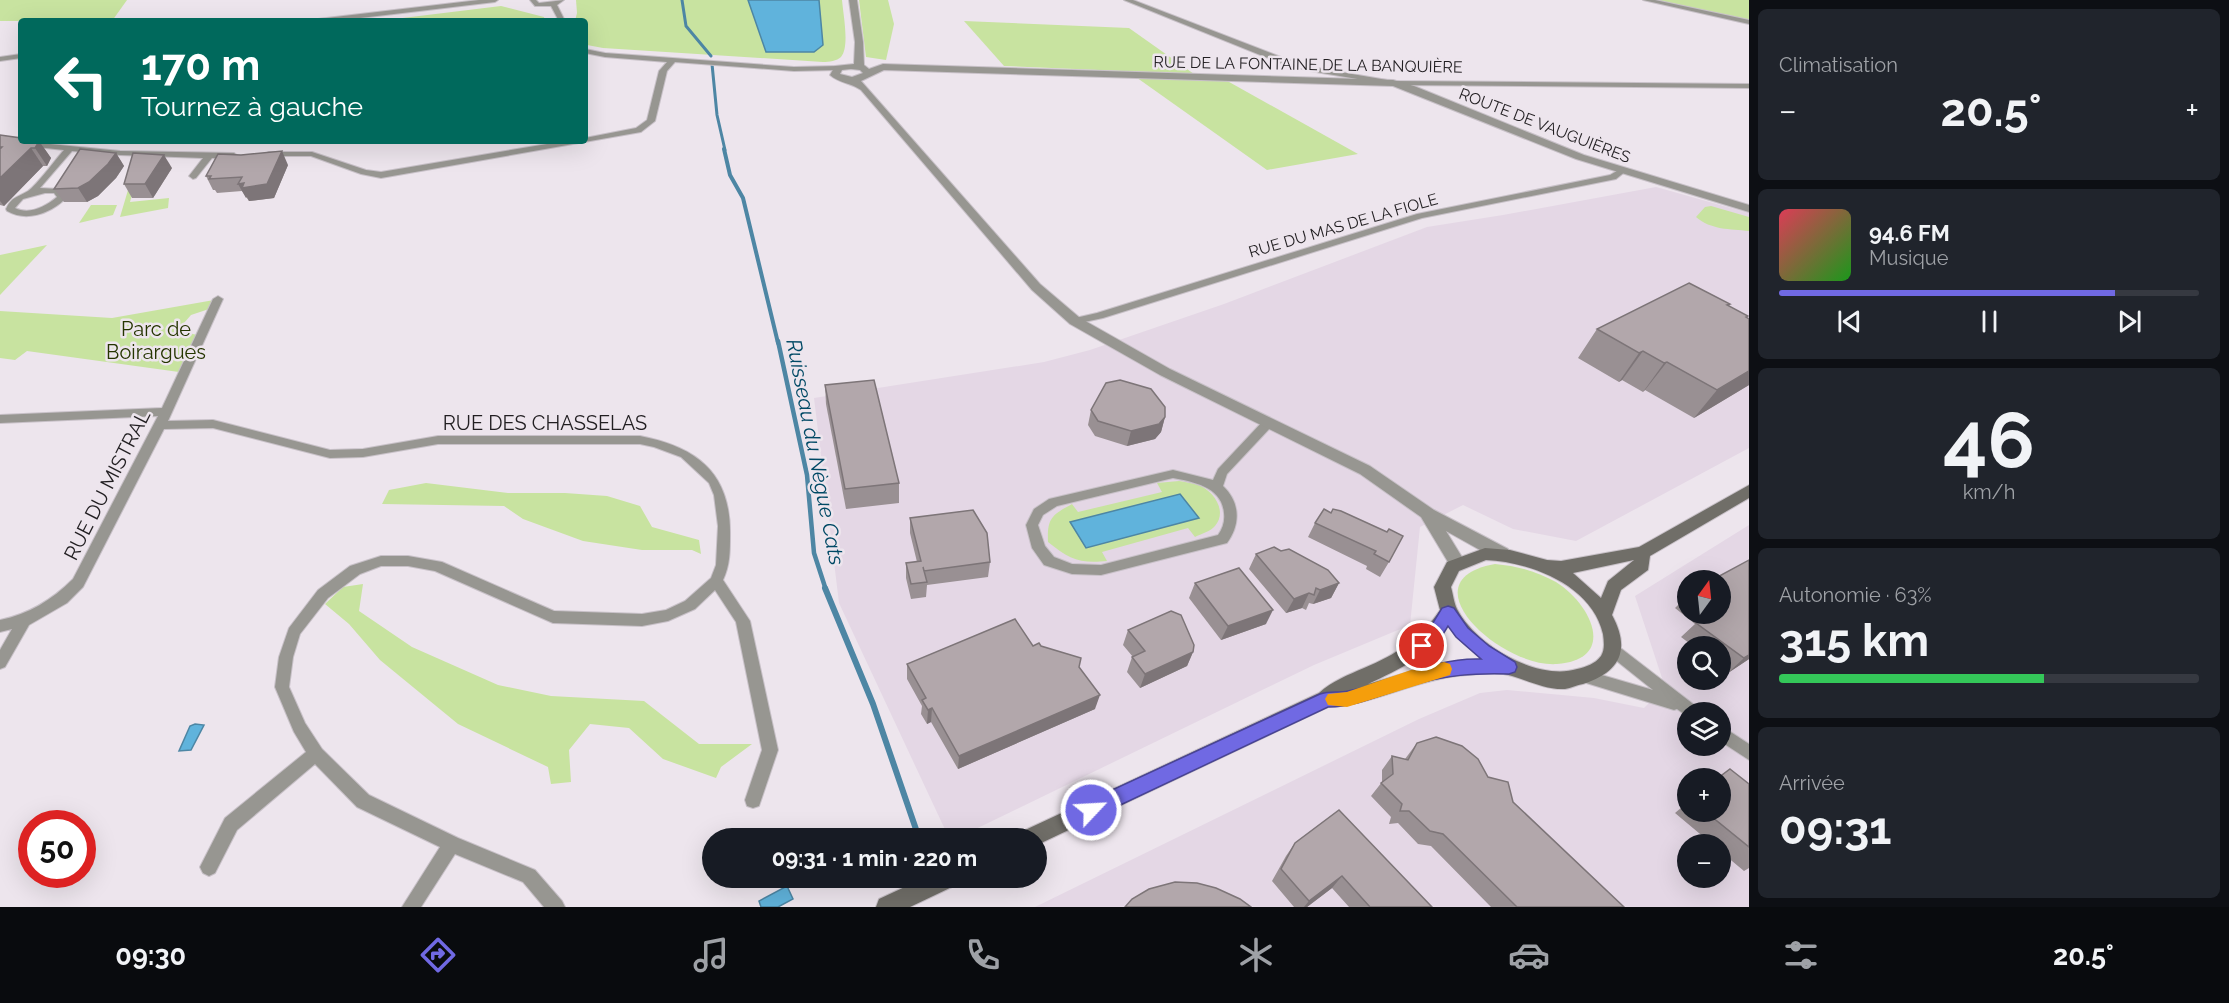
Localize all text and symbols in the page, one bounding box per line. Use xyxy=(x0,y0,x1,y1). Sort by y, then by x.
text: 170 m xyxy=(141,41,260,90)
icon: left xyxy=(42,42,120,120)
street label: RUE DE LA FONTAINE DE LA BANQUIÈRE xyxy=(1153,51,1463,77)
text: Climatisation xyxy=(1779,53,1898,77)
street label: ROUTE DE VAUGUIÈRES xyxy=(1456,83,1634,167)
text: 20.5° xyxy=(1941,84,2041,137)
text: Tournez à gauche xyxy=(141,91,363,122)
text: − xyxy=(1779,91,1797,130)
text: + xyxy=(2185,91,2199,130)
street label: RUE DU MAS DE LA FIOLE xyxy=(1246,189,1440,262)
text: 94.6 FM xyxy=(1869,220,1950,246)
text: Musique xyxy=(1869,246,1948,270)
icon: previous xyxy=(1833,305,1866,338)
icon: pause xyxy=(1973,305,2006,338)
icon: next xyxy=(2113,305,2146,338)
park label: Parc de Boirargues xyxy=(106,317,206,364)
water label: Ruisseau du Nègue Cats xyxy=(781,337,850,567)
text: 46 xyxy=(1943,395,2035,486)
street label: RUE DU MISTRAL xyxy=(59,406,155,564)
street label: RUE DES CHASSELAS xyxy=(443,411,647,435)
text: km/h xyxy=(1963,480,2015,504)
north arrow xyxy=(1677,570,1731,624)
map controls xyxy=(1677,570,1731,888)
text: Autonomie · 63% xyxy=(1779,583,1932,607)
text: 315 km xyxy=(1779,614,1929,667)
pin xyxy=(1396,620,1447,671)
icon: arrive xyxy=(1405,629,1438,662)
button: search xyxy=(1677,636,1731,690)
button: layers xyxy=(1677,702,1731,756)
button: + xyxy=(1677,768,1731,822)
text: Arrivée xyxy=(1779,771,1845,795)
position arrow xyxy=(1059,778,1123,842)
text: 09:31 xyxy=(1779,802,1892,855)
speed limit sign: 50 xyxy=(18,810,96,888)
button: − xyxy=(1677,834,1731,888)
text: 09:31 · 1 min · 220 m xyxy=(772,845,977,871)
icon: directions xyxy=(417,934,459,976)
icon: music xyxy=(690,934,732,976)
icon: phone xyxy=(962,934,1004,976)
icon: climate xyxy=(1235,934,1277,976)
icon: car xyxy=(1508,934,1550,976)
icon: filters xyxy=(1780,934,1822,976)
text: 09:30 xyxy=(115,940,186,971)
text: 20.5° xyxy=(2053,940,2114,971)

